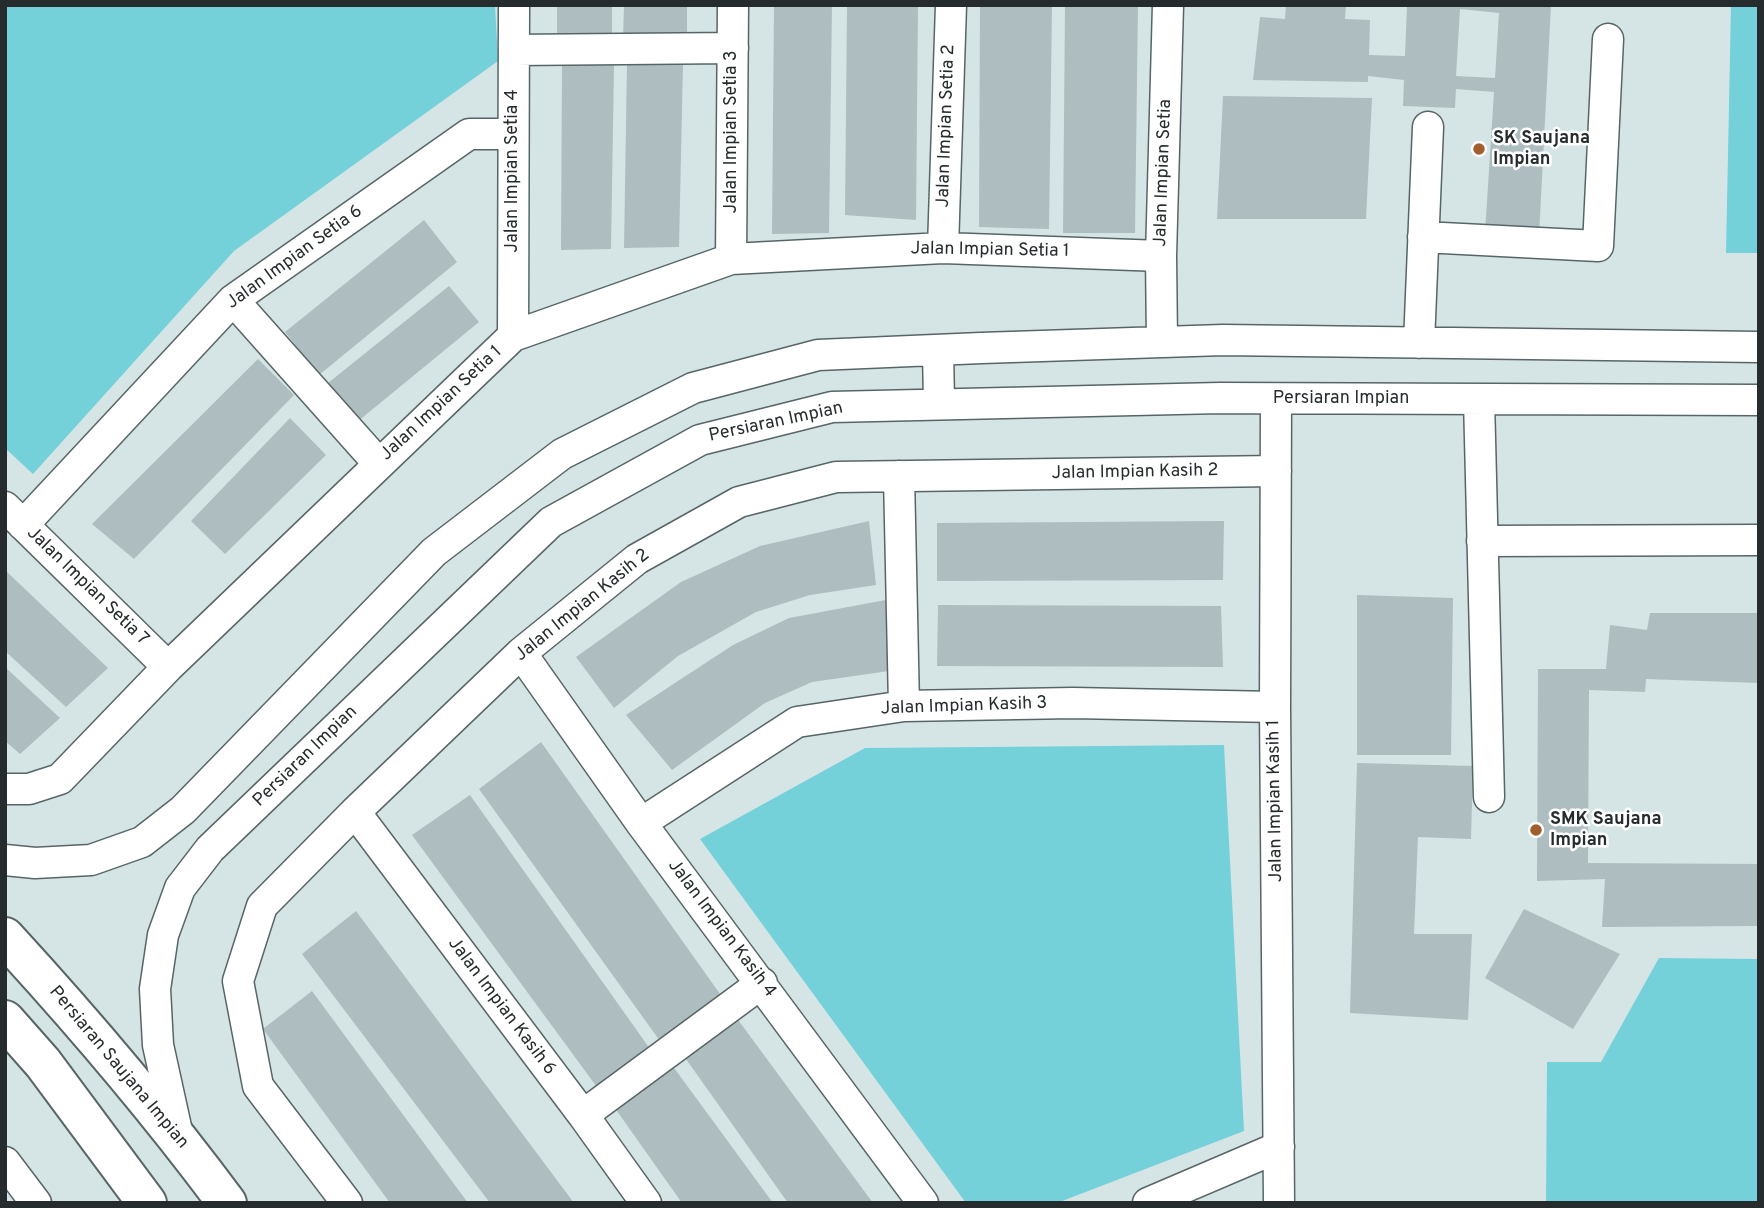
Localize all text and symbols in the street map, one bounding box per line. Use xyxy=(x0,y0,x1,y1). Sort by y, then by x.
street label: Jalan Impian Setia 2 xyxy=(933,44,961,208)
street label: Jalan Impian Setia 3 xyxy=(721,51,743,213)
street label: Jalan Impian Setia 4 xyxy=(502,89,524,253)
street label: Jalan Impian Setia xyxy=(1151,99,1177,247)
place label: SK Saujana Impian xyxy=(1493,128,1590,170)
marker: SK Saujana Impian xyxy=(1471,141,1487,157)
street label: Jalan Impian Setia 6 xyxy=(223,201,367,315)
street label: Jalan Impian Setia 1 xyxy=(910,239,1070,263)
street label: Jalan Impian Setia 1 xyxy=(377,342,507,466)
street label: Persiaran Impian xyxy=(1273,388,1409,410)
street label: Persiaran Impian xyxy=(707,398,845,448)
street label: Jalan Impian Kasih 2 xyxy=(1051,461,1219,485)
street label: Jalan Impian Setia 7 xyxy=(21,523,153,651)
street label: Jalan Impian Kasih 2 xyxy=(511,545,655,667)
street label: Jalan Impian Kasih 3 xyxy=(880,693,1048,721)
street label: Persiaran Impian xyxy=(249,702,363,812)
street label: Jalan Impian Kasih 1 xyxy=(1264,720,1288,882)
place label: SMK Saujana Impian xyxy=(1550,809,1661,852)
marker: SMK Saujana Impian xyxy=(1528,822,1544,838)
street label: Jalan Impian Kasih 4 xyxy=(662,856,780,1002)
street label: Jalan Impian Kasih 6 xyxy=(442,934,560,1080)
street label: Persiaran Saujana Impian xyxy=(44,982,192,1154)

